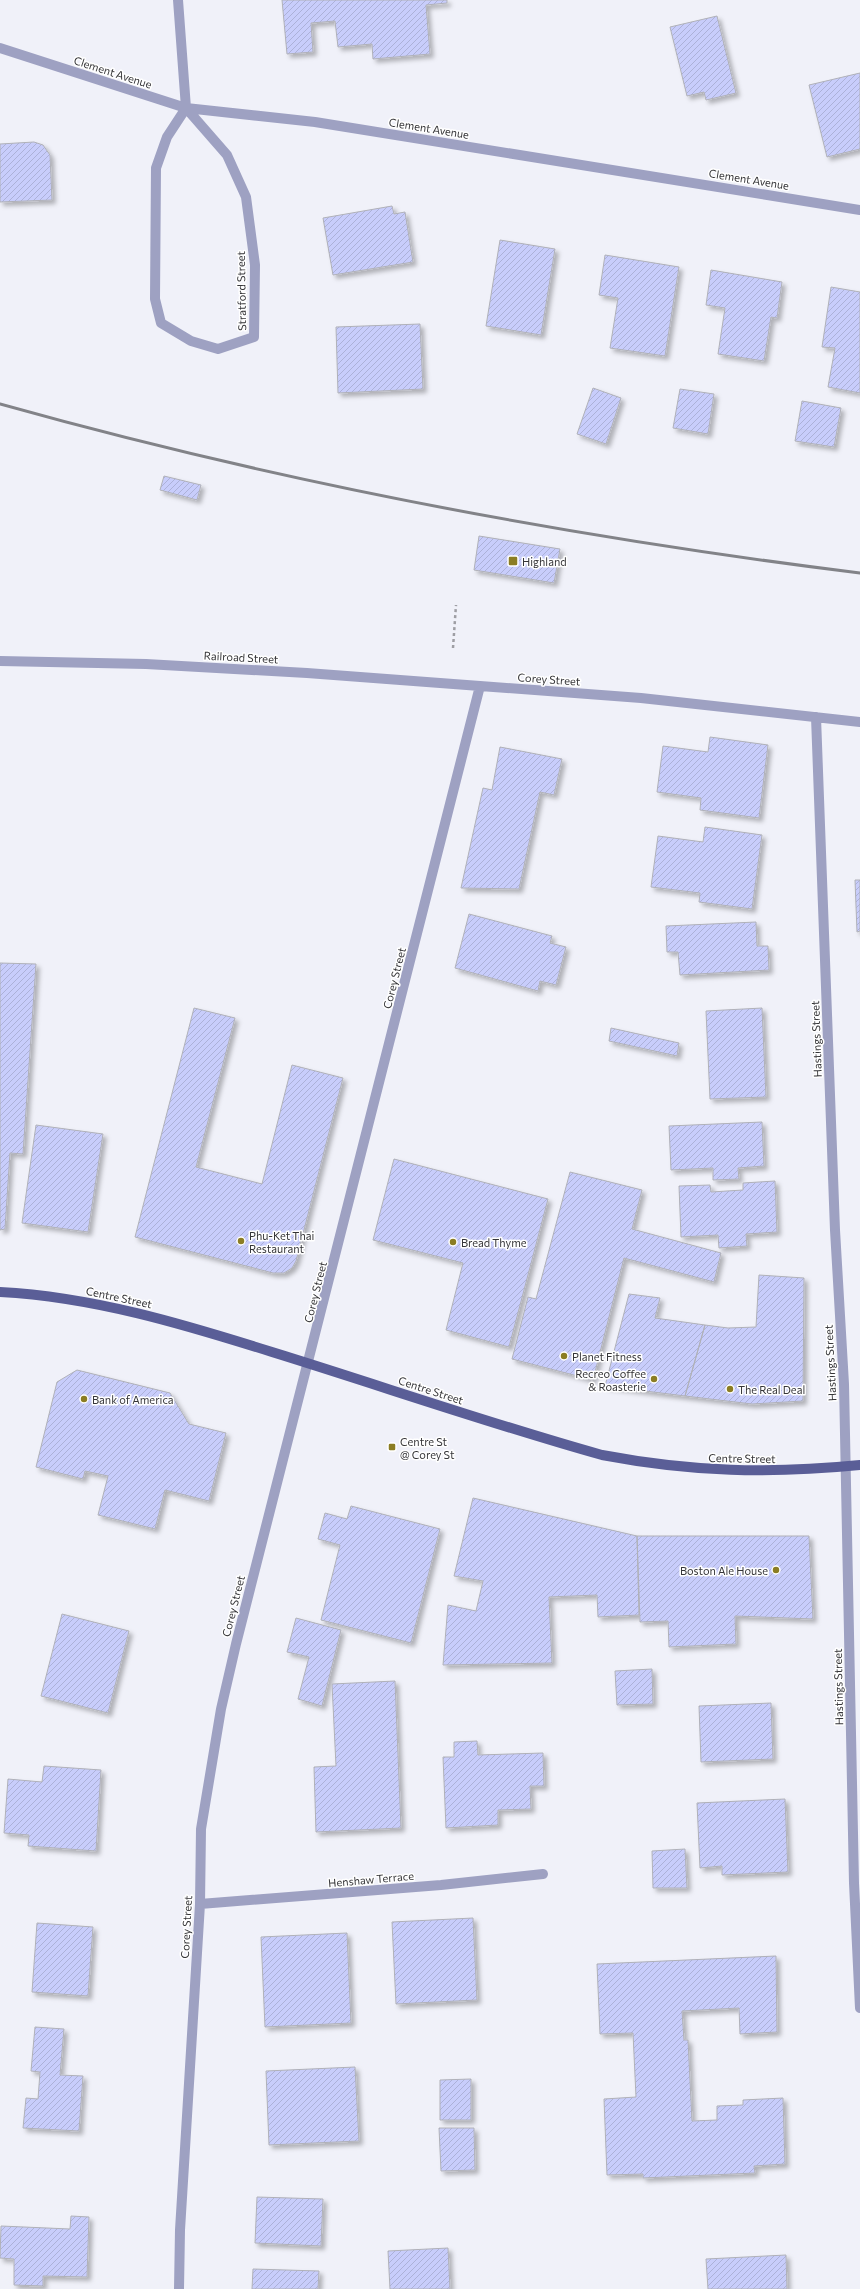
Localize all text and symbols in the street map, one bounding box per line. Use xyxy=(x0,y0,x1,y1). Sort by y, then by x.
street label: Clement Avenue xyxy=(72,53,154,91)
street label: Clement Avenue xyxy=(388,115,470,141)
street label: Clement Avenue xyxy=(708,166,790,192)
street label: Stratford Street xyxy=(234,251,248,331)
marker: Highland xyxy=(507,555,519,567)
place label: Highland xyxy=(522,555,567,568)
street label: Railroad Street xyxy=(203,649,279,665)
street label: Corey Street xyxy=(517,670,581,688)
street label: Corey Street xyxy=(380,945,408,1010)
street label: Hastings Street xyxy=(808,1000,824,1078)
place label: Phu-Ket Thai Restaurant xyxy=(249,1229,314,1255)
marker: Phu-Ket Thai Restaurant xyxy=(236,1236,246,1246)
place label: Bread Thyme xyxy=(461,1236,527,1249)
marker: Bread Thyme xyxy=(448,1237,458,1247)
street label: Corey Street xyxy=(301,1259,329,1324)
street label: Centre Street xyxy=(85,1284,154,1310)
street label: Hastings Street xyxy=(821,1324,839,1402)
place label: Planet Fitness xyxy=(572,1350,642,1363)
marker: Planet Fitness xyxy=(559,1351,569,1361)
place label: Recreo Coffee & Roasterie xyxy=(575,1367,646,1393)
street label: Centre Street xyxy=(397,1373,466,1407)
marker: Recreo Coffee & Roasterie xyxy=(649,1374,659,1384)
place label: The Real Deal xyxy=(738,1383,805,1396)
marker: The Real Deal xyxy=(725,1384,735,1394)
place label: Bank of America xyxy=(92,1393,174,1406)
marker: Bank of America xyxy=(79,1394,89,1404)
place label: Centre St @ Corey St xyxy=(400,1435,455,1461)
marker: Centre St @ Corey St xyxy=(387,1442,397,1452)
street label: Centre Street xyxy=(708,1451,776,1465)
place label: Boston Ale House xyxy=(680,1564,768,1577)
marker: Boston Ale House xyxy=(771,1565,781,1575)
street label: Corey Street xyxy=(219,1573,247,1638)
street label: Hastings Street xyxy=(831,1648,845,1725)
street label: Henshaw Terrace xyxy=(328,1869,415,1889)
street label: Corey Street xyxy=(178,1895,194,1959)

